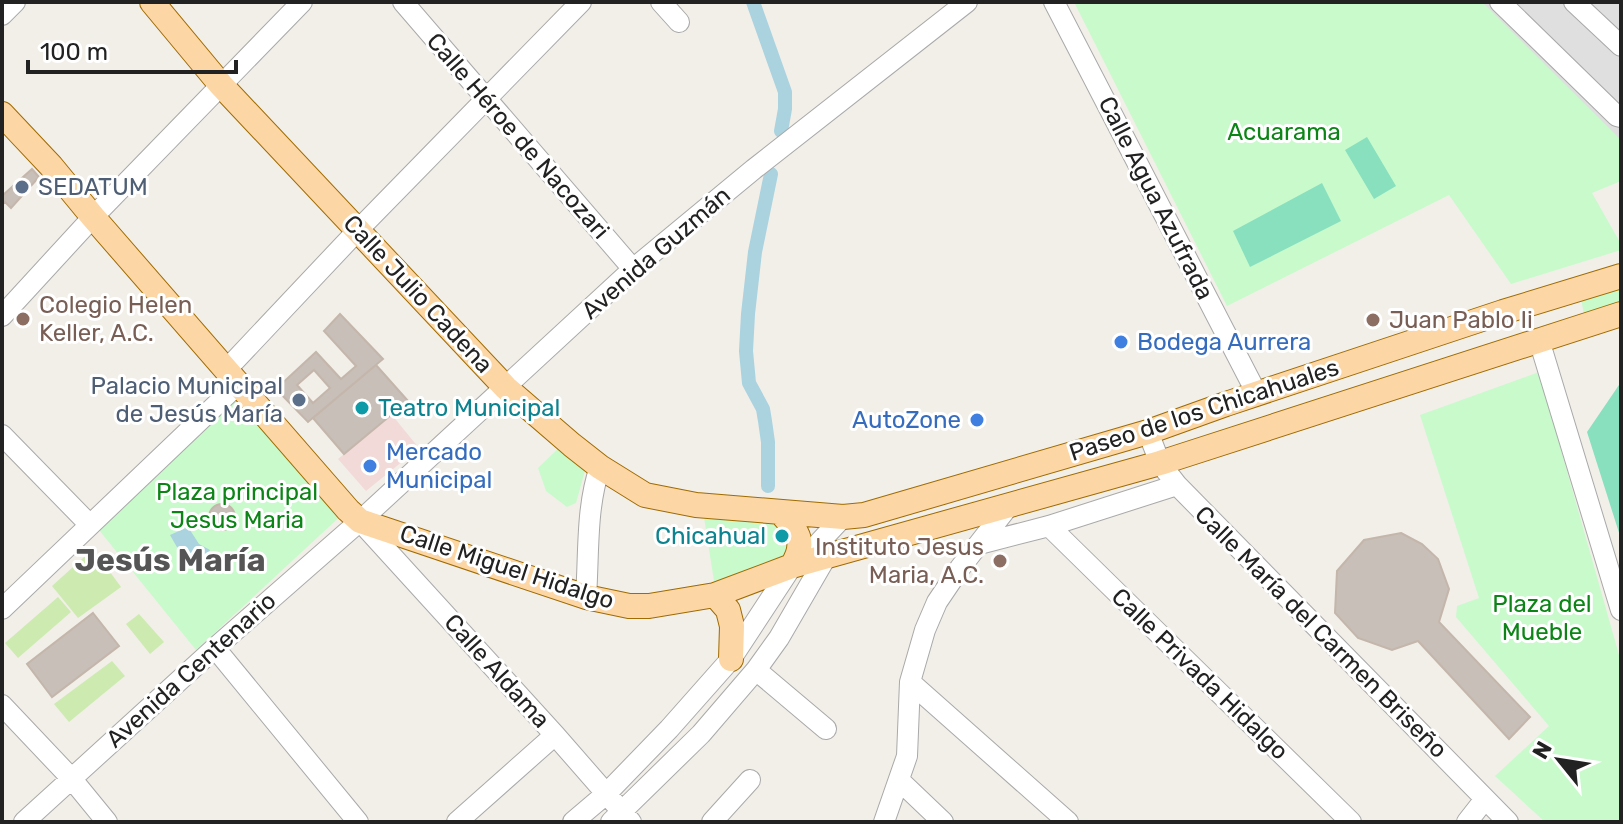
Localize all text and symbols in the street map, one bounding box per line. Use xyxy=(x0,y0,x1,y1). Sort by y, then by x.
scale bar xyxy=(28,24,236,74)
street label: Calle Héroe de Nacozari xyxy=(421,27,615,245)
text: 100 m xyxy=(40,38,108,66)
street label: Calle Agua Azufrada xyxy=(1093,92,1219,304)
park label: Acuarama xyxy=(1227,118,1341,146)
place label: SEDATUM xyxy=(38,173,148,201)
marker: SEDATUM xyxy=(13,178,31,196)
street label: Avenida Guzmán xyxy=(576,181,736,325)
street label: Calle Julio Cadena xyxy=(338,209,498,379)
place label: Colegio Helen Keller, A.C. xyxy=(39,291,192,347)
place label: Juan Pablo Ii xyxy=(1389,306,1533,334)
marker: Colegio Helen Keller, A.C. xyxy=(14,310,32,328)
marker: Juan Pablo Ii xyxy=(1364,311,1382,329)
place label: Bodega Aurrera xyxy=(1137,328,1311,356)
marker: Bodega Aurrera xyxy=(1112,333,1130,351)
street label: Paseo de los Chicahuales xyxy=(1066,353,1342,467)
place label: Palacio Municipal de Jesús María xyxy=(90,372,283,428)
marker: Palacio Municipal de Jesús María xyxy=(290,391,308,409)
place label: Teatro Municipal xyxy=(378,394,560,422)
marker: Teatro Municipal xyxy=(353,399,371,417)
place label: AutoZone xyxy=(852,406,961,434)
marker: AutoZone xyxy=(968,411,986,429)
place label: Mercado Municipal xyxy=(386,438,492,494)
marker: Mercado Municipal xyxy=(361,457,379,475)
park label: Plaza principal Jesus Maria xyxy=(156,478,318,534)
street label: Calle María del Carmen Briseño xyxy=(1189,500,1453,764)
street label: Calle Miguel Hidalgo xyxy=(396,519,618,615)
place label: Chicahual xyxy=(655,522,766,550)
marker: Chicahual xyxy=(773,527,791,545)
place label: Instituto Jesus Maria, A.C. xyxy=(815,533,984,589)
district label: Jesús María xyxy=(74,541,266,579)
marker: Instituto Jesus Maria, A.C. xyxy=(991,552,1009,570)
street label: Calle Privada Hidalgo xyxy=(1106,583,1294,765)
street label: Avenida Centenario xyxy=(100,586,282,754)
park label: Plaza del Mueble xyxy=(1492,590,1592,646)
street label: Calle Aldama xyxy=(439,608,555,734)
north arrow xyxy=(1519,720,1599,800)
text: N xyxy=(1526,737,1558,764)

